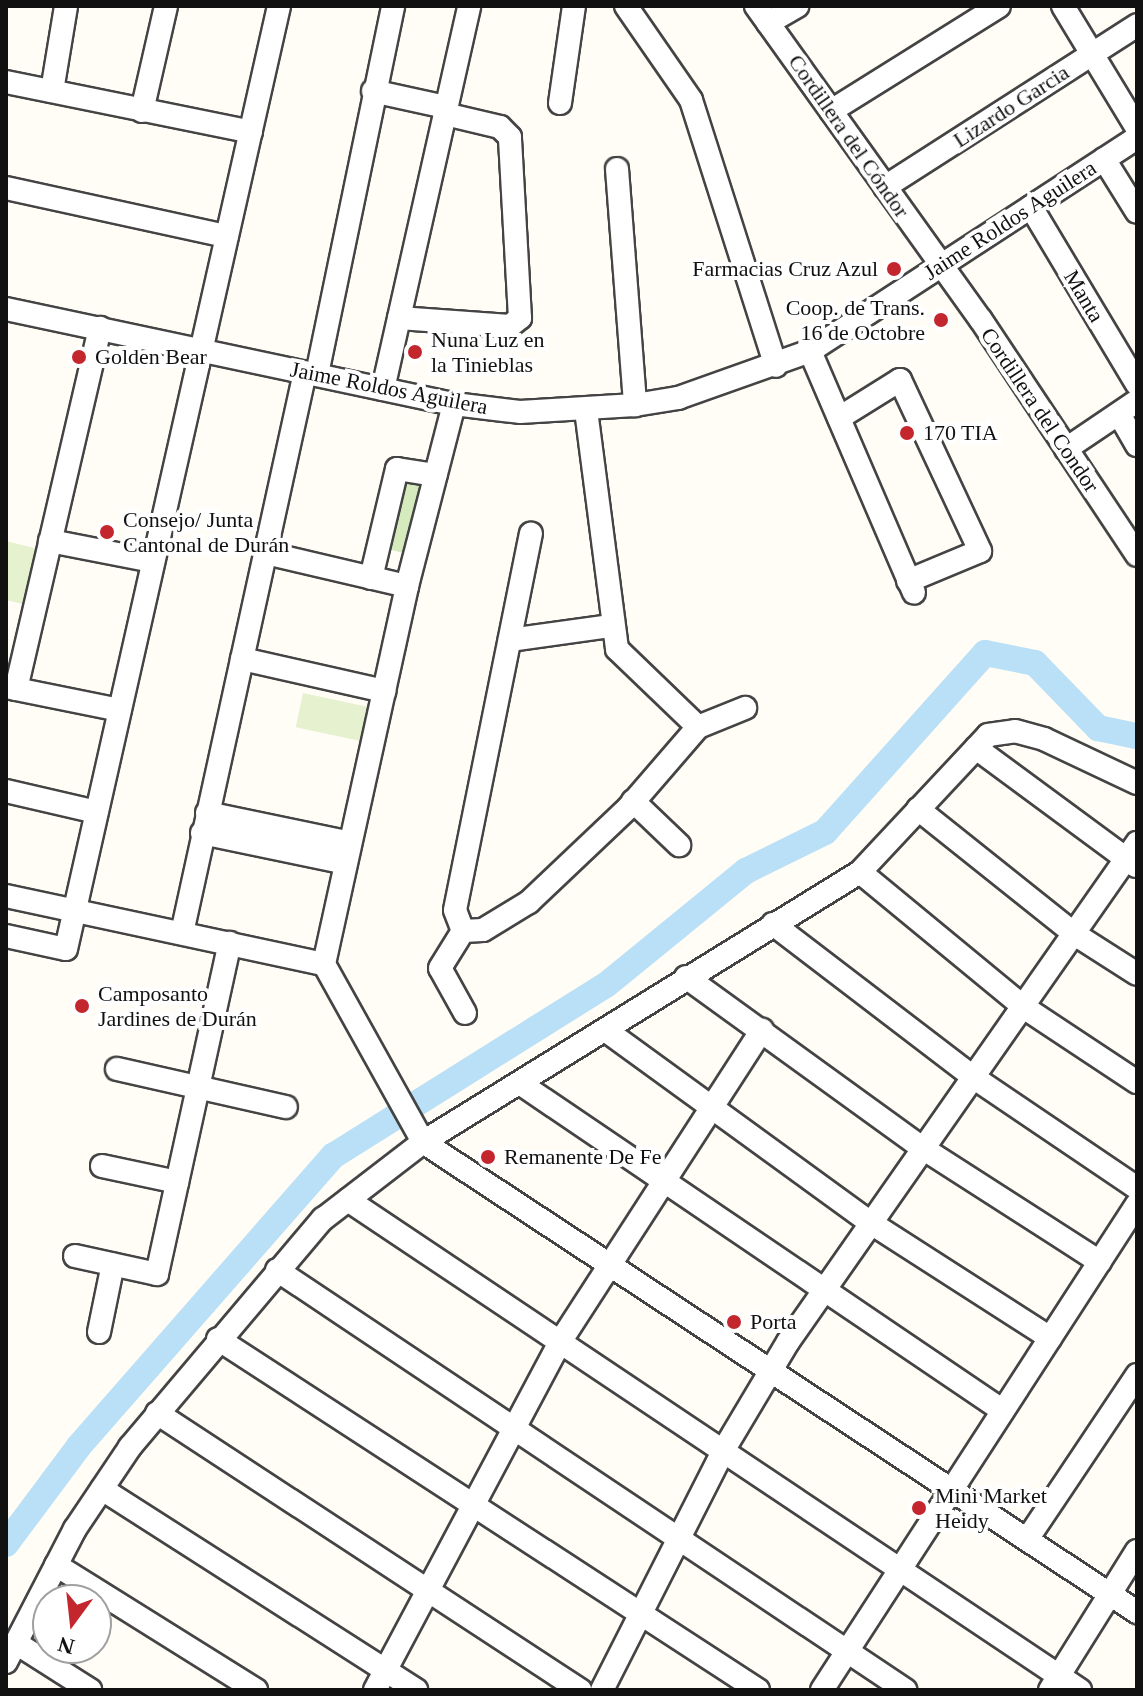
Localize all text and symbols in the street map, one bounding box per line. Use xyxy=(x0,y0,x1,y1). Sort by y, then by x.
street label: Cordillera del Cóndor xyxy=(783,49,915,223)
street label: Lizardo Garcia xyxy=(948,59,1074,153)
street label: Jaime Roldos Aguilera xyxy=(918,154,1102,286)
place label: Farmacias Cruz Azul xyxy=(691,256,878,282)
marker: Farmacias Cruz Azul xyxy=(885,260,903,278)
street label: Manta xyxy=(1058,265,1110,327)
place label: Coop. de Trans. 16 de Octobre xyxy=(785,294,925,346)
marker: Coop. de Trans. 16 de Octobre xyxy=(932,311,950,329)
street label: Cordillera del Condor xyxy=(975,323,1105,497)
place label: Nuna Luz en la Tinieblas xyxy=(431,326,545,378)
marker: Nuna Luz en la Tinieblas xyxy=(406,343,424,361)
place label: Golden Bear xyxy=(95,344,207,370)
marker: Golden Bear xyxy=(70,348,88,366)
street label: Jaime Roldos Aguilera xyxy=(288,356,490,420)
place label: 170 TIA xyxy=(923,420,998,446)
marker: 170 TIA xyxy=(898,424,916,442)
place label: Consejo/ Junta Cantonal de Durán xyxy=(123,506,289,558)
marker: Consejo/ Junta Cantonal de Durán xyxy=(98,523,116,541)
place label: Camposanto Jardines de Durán xyxy=(98,980,257,1032)
marker: Camposanto Jardines de Durán xyxy=(73,997,91,1015)
place label: Remanente De Fe xyxy=(504,1144,662,1170)
marker: Remanente De Fe xyxy=(479,1148,497,1166)
place label: Porta xyxy=(750,1309,796,1335)
marker: Porta xyxy=(725,1313,743,1331)
place label: Mini Market Heidy xyxy=(935,1482,1047,1534)
marker: Mini Market Heidy xyxy=(910,1499,928,1517)
north arrow xyxy=(32,1584,112,1664)
text: N xyxy=(55,1632,77,1660)

